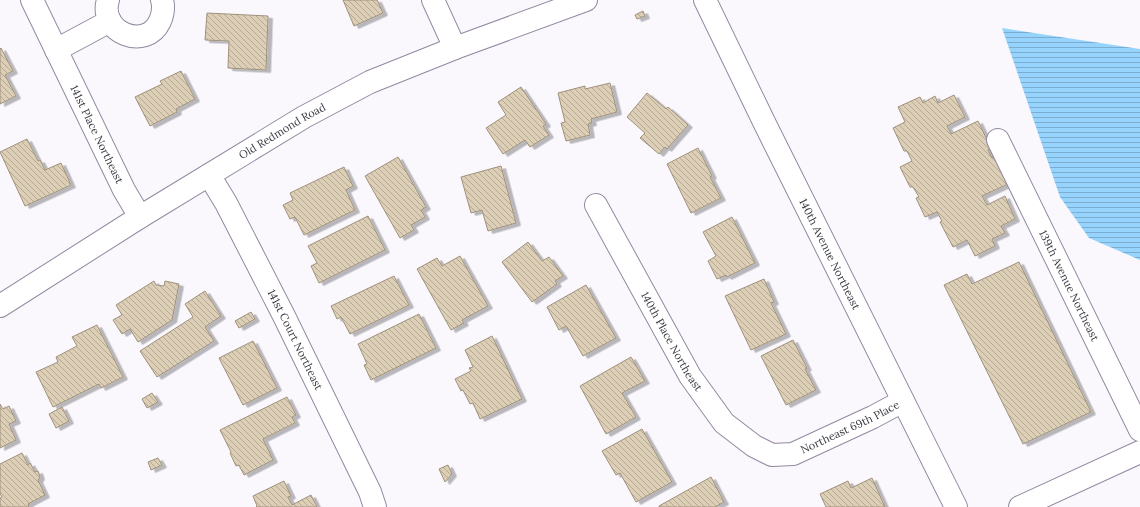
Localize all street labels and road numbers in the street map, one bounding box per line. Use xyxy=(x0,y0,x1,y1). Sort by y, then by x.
street label: 141st Place Northeast xyxy=(67,83,127,186)
street label: Old Redmond Road xyxy=(236,100,328,162)
street label: 140th Avenue Northeast xyxy=(796,196,864,312)
street label: 139th Avenue Northeast xyxy=(1036,228,1103,344)
street label: 141st Court Northeast xyxy=(265,287,326,393)
street label: 140th Place Northeast xyxy=(638,289,706,394)
street label: Northeast 69th Place xyxy=(798,397,902,457)

